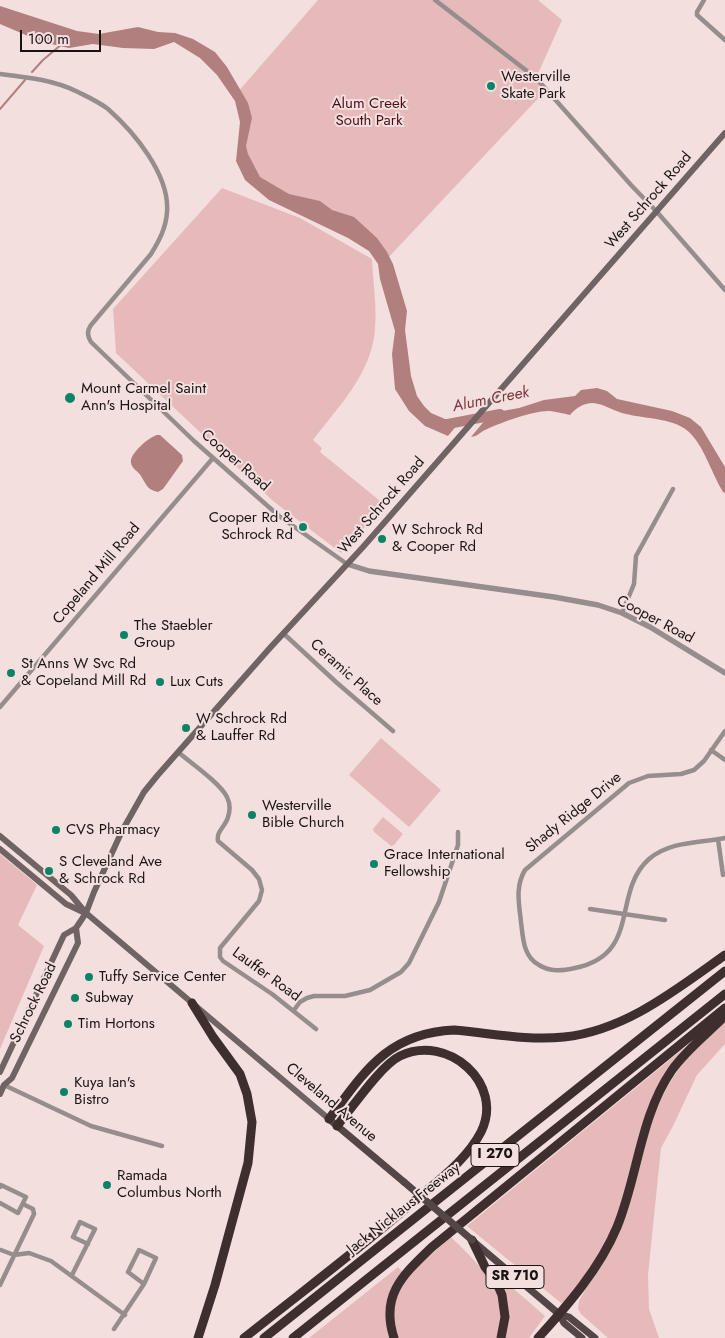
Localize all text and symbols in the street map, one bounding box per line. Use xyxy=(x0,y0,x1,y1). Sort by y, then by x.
scale bar xyxy=(22,20,104,52)
text: 100 m xyxy=(28,28,69,50)
place label: Westerville Skate Park xyxy=(501,68,570,103)
marker: Westerville Skate Park xyxy=(485,80,497,92)
park label: Alum Creek South Park xyxy=(332,95,406,130)
street label: West Schrock Road xyxy=(602,149,696,253)
place label: Mount Carmel Saint Ann's Hospital xyxy=(81,380,206,415)
water label: Alum Creek xyxy=(451,383,531,417)
marker: Mount Carmel Saint Ann's Hospital xyxy=(63,391,77,405)
street label: Cooper Road xyxy=(197,426,273,496)
street label: West Schrock Road xyxy=(335,454,429,558)
place label: Cooper Rd & Schrock Rd xyxy=(209,509,293,544)
street label: Copeland Mill Road xyxy=(50,520,144,628)
marker: Cooper Rd & Schrock Rd xyxy=(297,521,309,533)
place label: W Schrock Rd & Cooper Rd xyxy=(392,521,483,556)
marker: W Schrock Rd & Cooper Rd xyxy=(376,533,388,545)
street label: Cooper Road xyxy=(613,592,697,648)
place label: The Staebler Group xyxy=(134,617,213,652)
marker: The Staebler Group xyxy=(118,629,130,641)
street label: Ceramic Place xyxy=(306,636,386,710)
place label: St Anns W Svc Rd & Copeland Mill Rd xyxy=(21,655,146,690)
marker: St Anns W Svc Rd & Copeland Mill Rd xyxy=(5,667,17,679)
place label: Lux Cuts xyxy=(170,673,223,691)
marker: Lux Cuts xyxy=(154,676,166,688)
place label: W Schrock Rd & Lauffer Rd xyxy=(196,710,287,745)
marker: W Schrock Rd & Lauffer Rd xyxy=(180,722,192,734)
street label: Shady Ridge Drive xyxy=(523,769,625,857)
place label: Westerville Bible Church xyxy=(262,797,344,832)
marker: Westerville Bible Church xyxy=(246,809,258,821)
place label: CVS Pharmacy xyxy=(66,821,160,839)
marker: CVS Pharmacy xyxy=(50,824,62,836)
place label: Grace International Fellowship xyxy=(384,846,505,881)
place label: S Cleveland Ave & Schrock Rd xyxy=(59,853,162,888)
marker: Grace International Fellowship xyxy=(368,858,380,870)
marker: S Cleveland Ave & Schrock Rd xyxy=(43,865,55,877)
street label: Lauffer Road xyxy=(228,944,304,1006)
street label: Schrock Road xyxy=(7,960,61,1046)
place label: Tuffy Service Center xyxy=(99,968,226,986)
marker: Tuffy Service Center xyxy=(83,971,95,983)
place label: Subway xyxy=(85,989,133,1007)
marker: Subway xyxy=(69,992,81,1004)
place label: Tim Hortons xyxy=(78,1015,155,1033)
marker: Tim Hortons xyxy=(62,1018,74,1030)
street label: Cleveland Avenue xyxy=(282,1060,380,1146)
place label: Kuya Ian's Bistro xyxy=(74,1074,135,1109)
marker: Kuya Ian's Bistro xyxy=(58,1086,70,1098)
road number: I 270 xyxy=(471,1144,519,1166)
street label: Jack Nicklaus Freeway xyxy=(344,1159,464,1259)
place label: Ramada Columbus North xyxy=(117,1167,222,1202)
marker: Ramada Columbus North xyxy=(101,1179,113,1191)
road number: SR 710 xyxy=(486,1266,544,1288)

